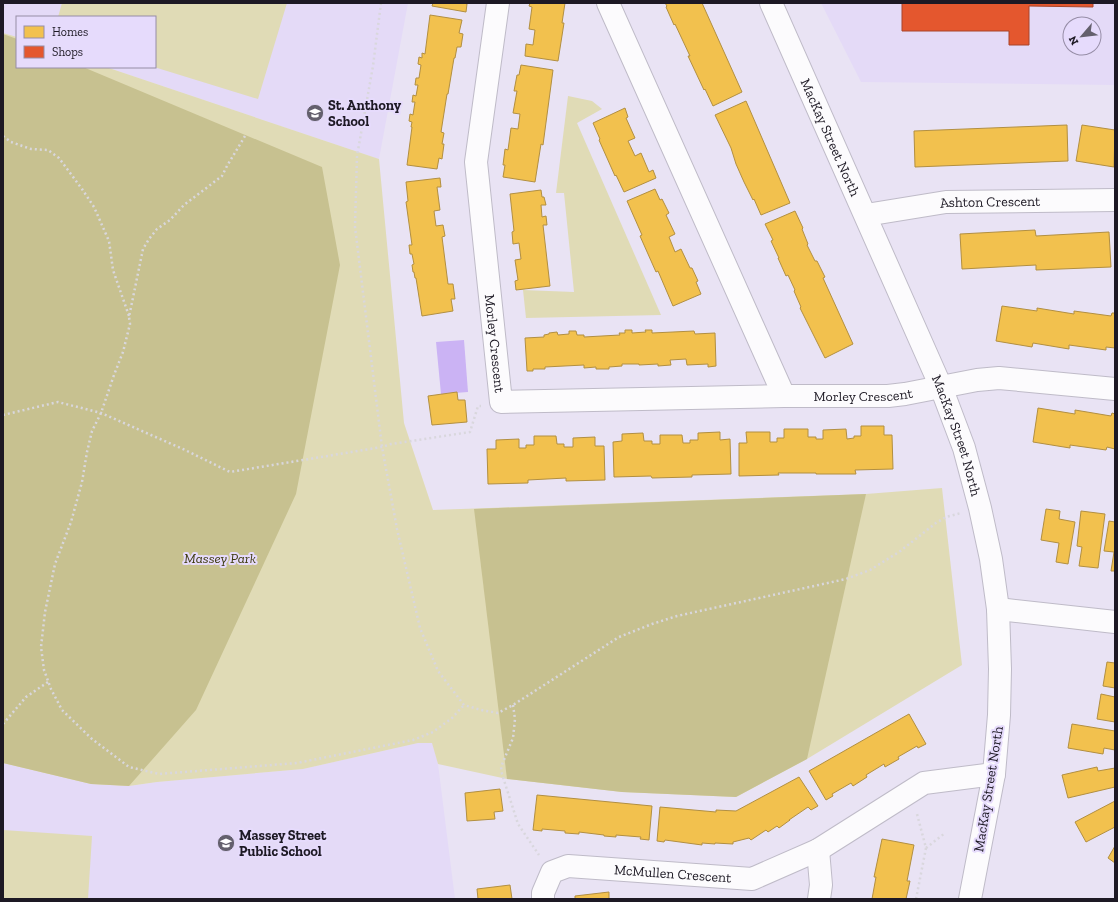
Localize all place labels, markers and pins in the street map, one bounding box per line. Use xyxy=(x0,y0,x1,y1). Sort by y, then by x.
place label: St. Anthony School xyxy=(328,97,402,130)
school or university icon: St. Anthony School xyxy=(305,103,325,123)
place label: Massey Street Public School xyxy=(239,827,327,860)
school or university icon: Massey Street Public School xyxy=(216,833,236,853)

